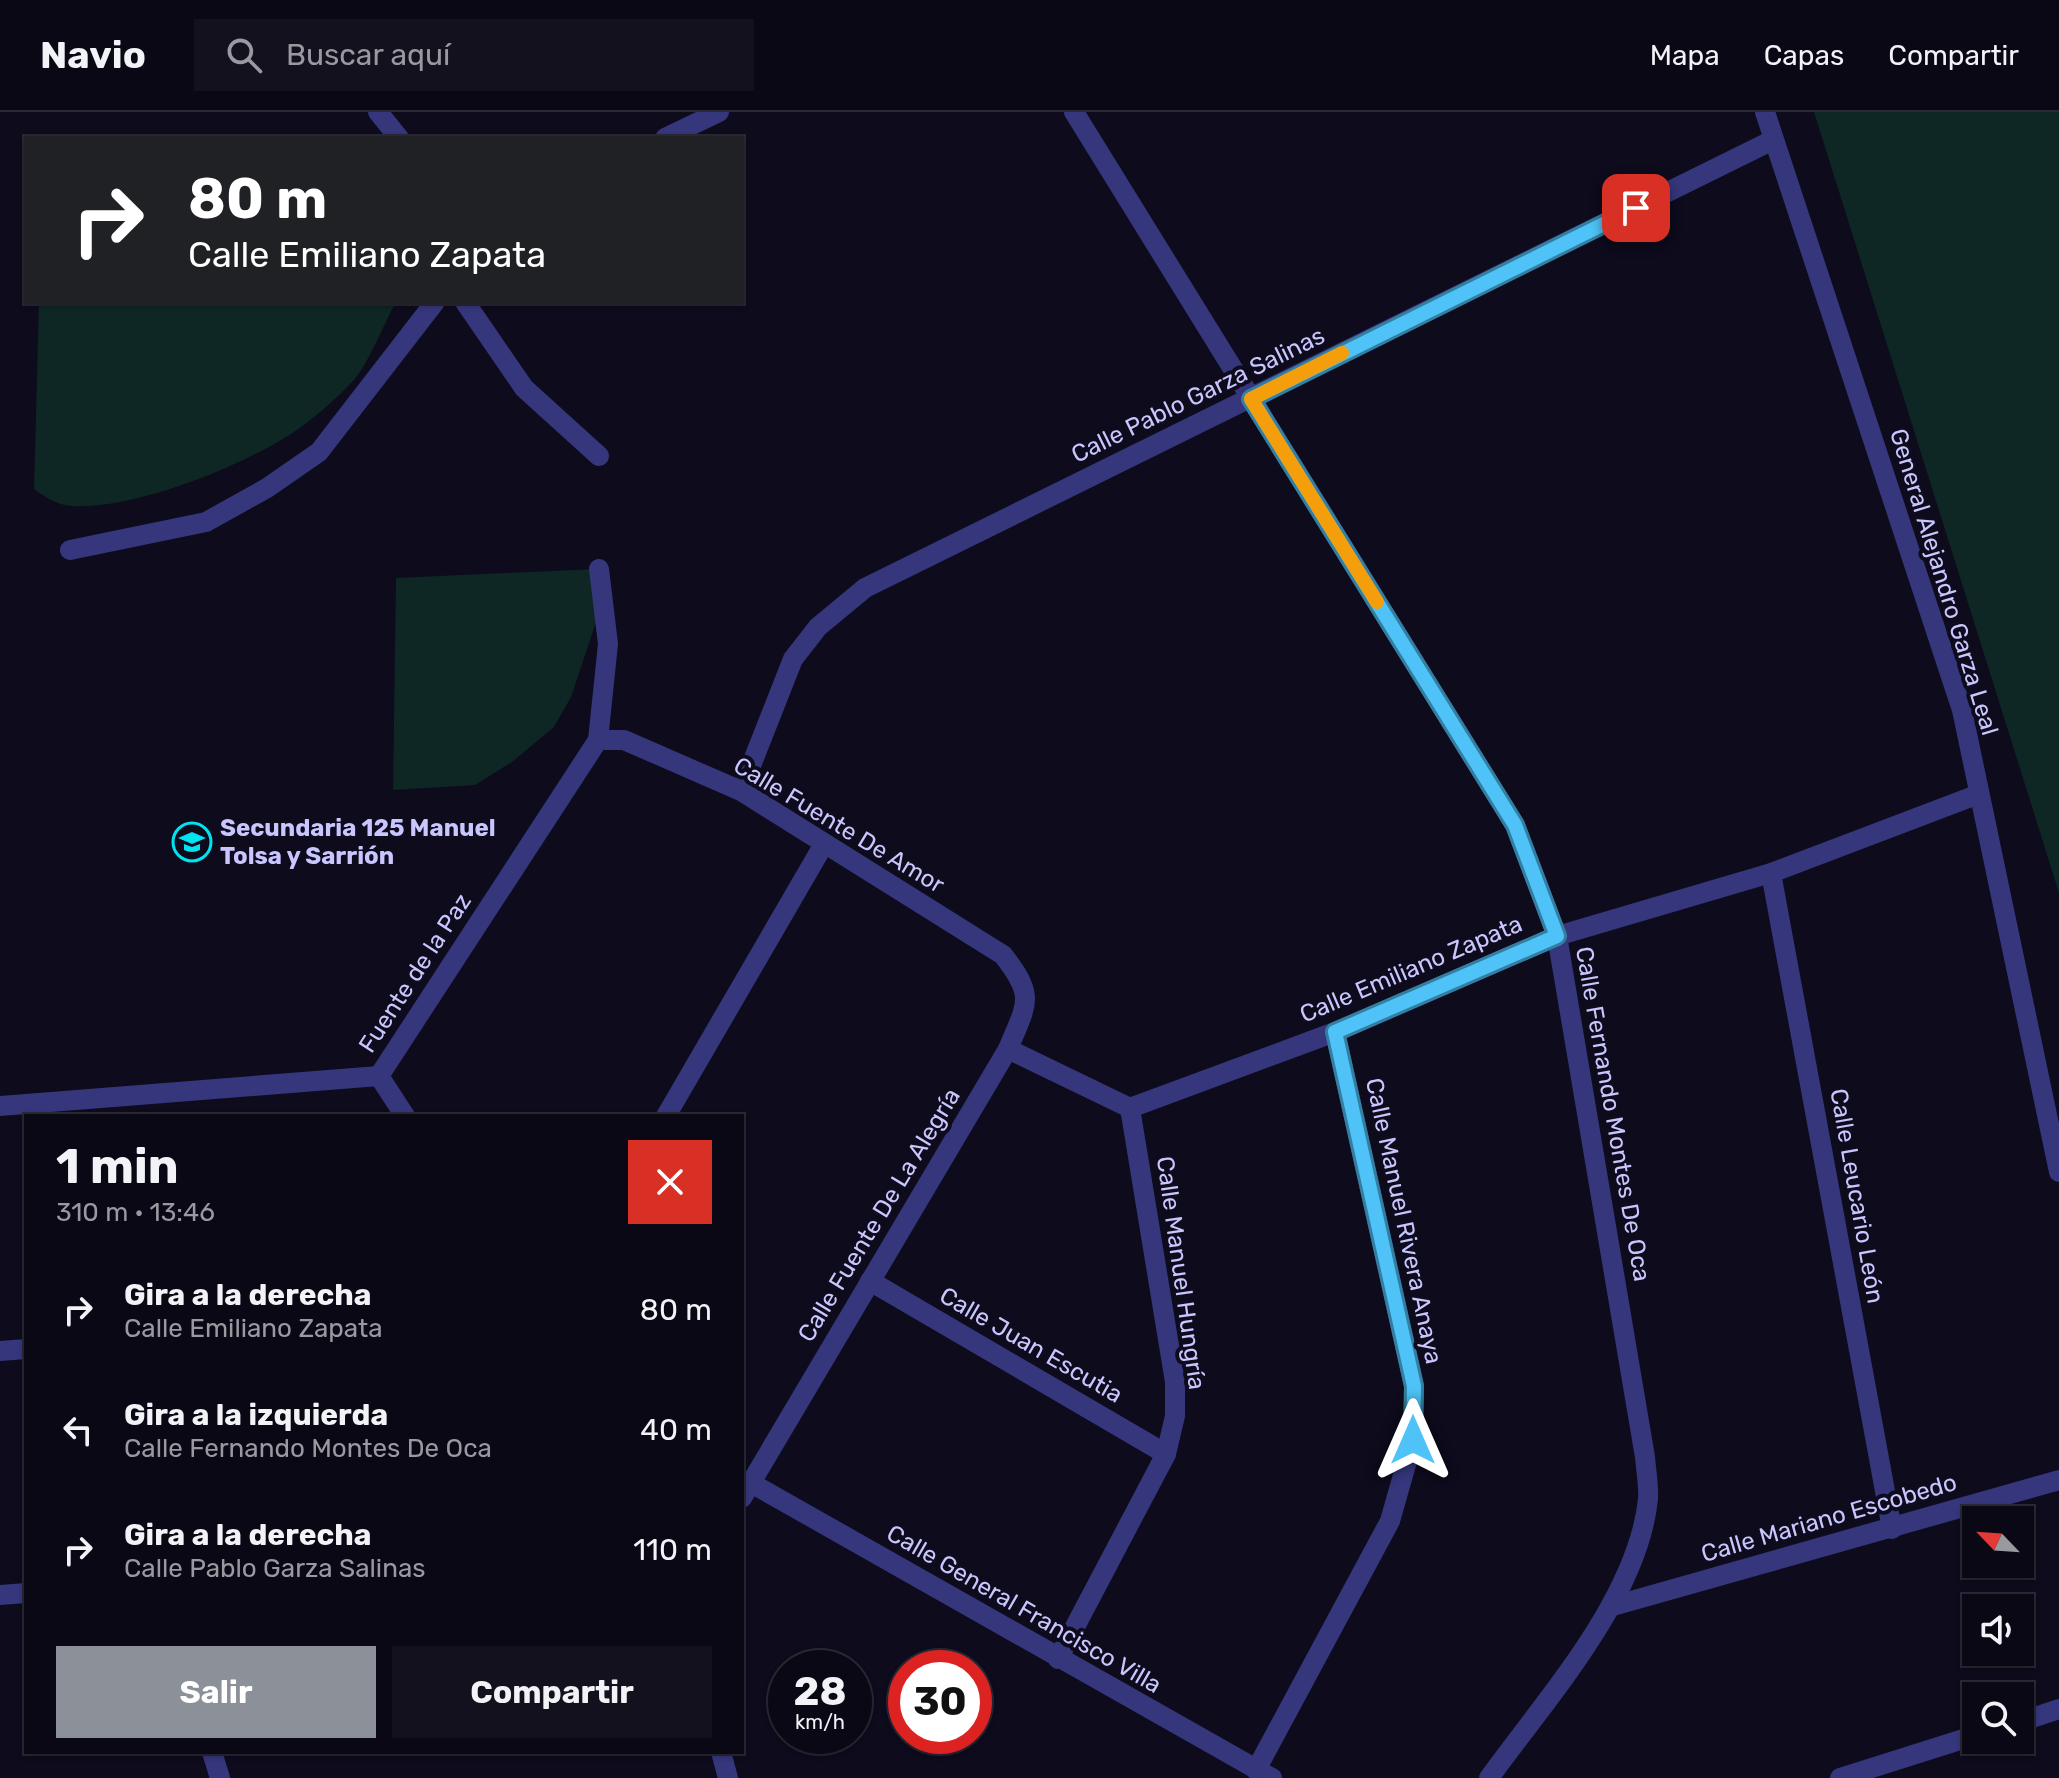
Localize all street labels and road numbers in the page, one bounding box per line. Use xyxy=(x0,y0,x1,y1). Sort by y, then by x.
street label: Calle Pablo Garza Salinas xyxy=(1067,321,1329,469)
street label: General Alejandro Garza Leal xyxy=(1884,425,2004,739)
street label: Calle Fuente De Amor xyxy=(729,751,949,899)
street label: Fuente de la Paz xyxy=(353,888,477,1058)
street label: Calle Emiliano Zapata xyxy=(1296,909,1526,1029)
street label: Calle Fernando Montes De Oca xyxy=(1570,944,1656,1284)
street label: Calle Manuel Rivera Anaya xyxy=(1360,1076,1448,1366)
street label: Calle Fuente De La Alegría xyxy=(792,1083,966,1347)
street label: Calle Leucario León xyxy=(1824,1086,1890,1306)
street label: Calle Manuel Hungría xyxy=(1151,1155,1211,1391)
street label: Calle Juan Escutia xyxy=(935,1281,1127,1409)
street label: Calle Mariano Escobedo xyxy=(1698,1468,1960,1568)
street label: Calle General Francisco Villa xyxy=(882,1519,1166,1699)

